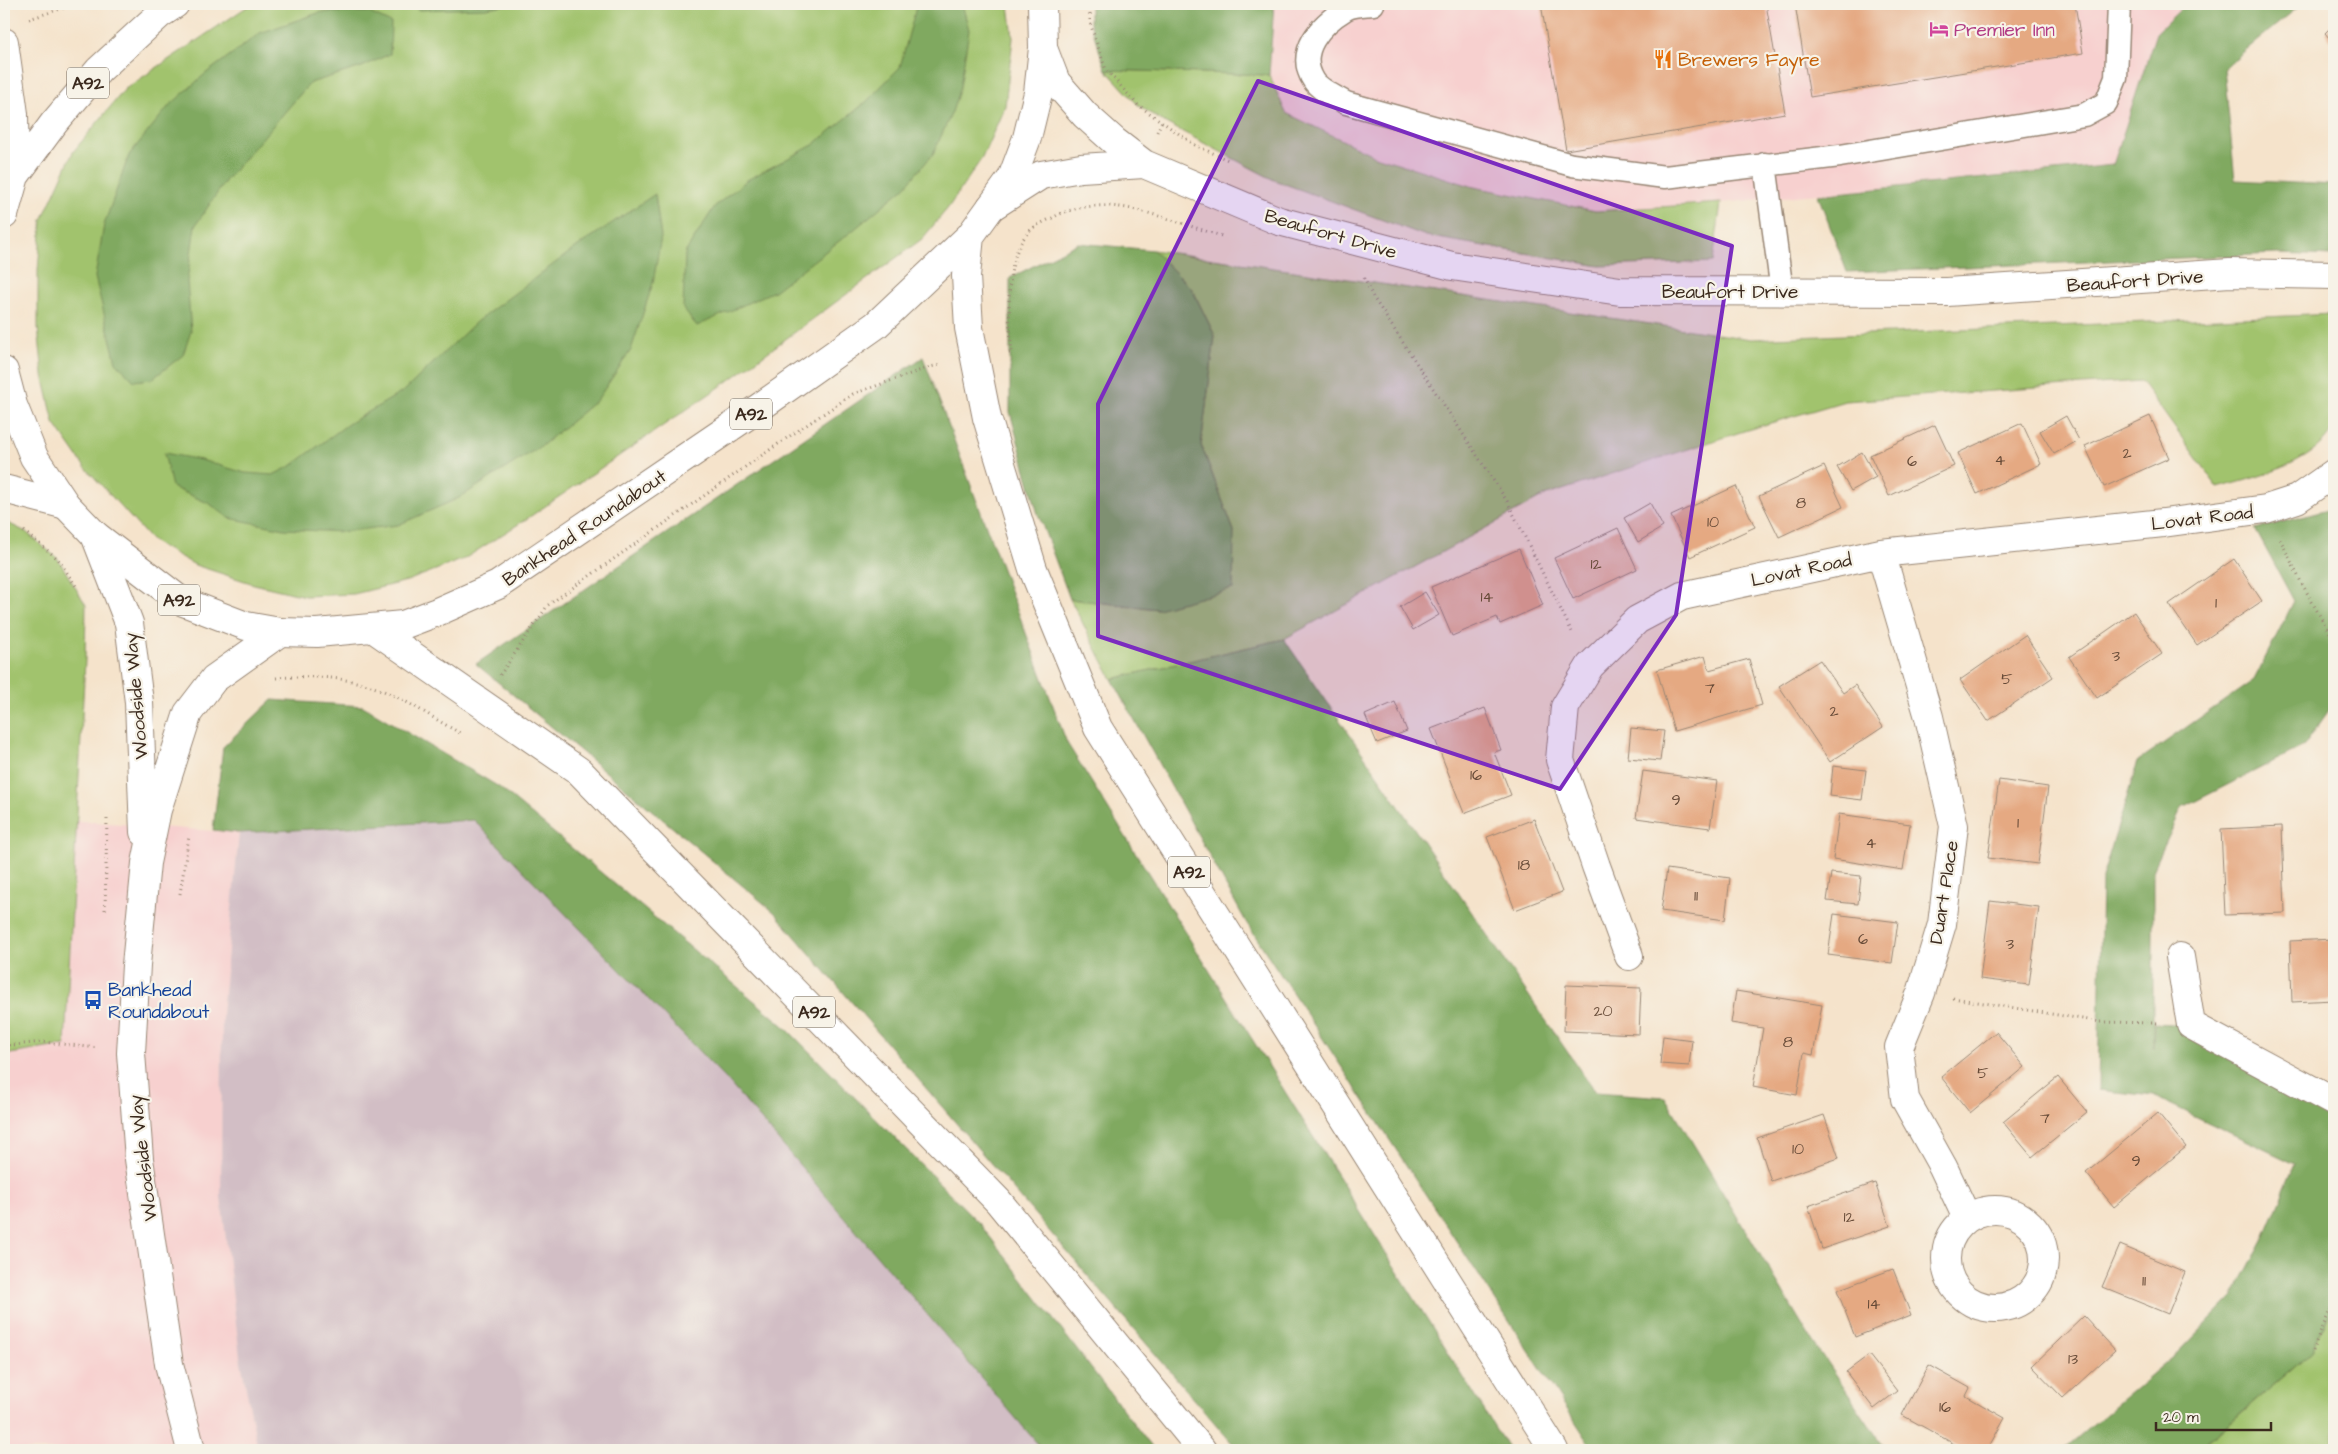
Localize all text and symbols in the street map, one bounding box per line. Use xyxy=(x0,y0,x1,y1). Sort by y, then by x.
place label: Premier Inn xyxy=(1954,17,2055,44)
hotel icon: Premier Inn xyxy=(1928,18,1950,40)
place label: Brewers Fayre xyxy=(1678,47,1820,75)
restaurant icon: Brewers Fayre xyxy=(1652,48,1674,70)
road number: A92 xyxy=(67,68,109,99)
street label: Beaufort Drive xyxy=(1261,203,1400,266)
street label: Beaufort Drive xyxy=(2066,263,2204,300)
street label: Beaufort Drive xyxy=(1662,279,1798,306)
road number: A92 xyxy=(730,398,772,429)
house number: 2 xyxy=(2122,442,2132,464)
house number: 4 xyxy=(1995,449,2006,471)
house number: 6 xyxy=(1907,450,1917,472)
street label: Bankhead Roundabout xyxy=(497,463,672,593)
house number: 8 xyxy=(1796,492,1806,514)
street label: Lovat Road xyxy=(2150,499,2255,538)
house number: 10 xyxy=(1707,511,1719,533)
street label: Lovat Road xyxy=(1748,547,1854,594)
house number: 12 xyxy=(1590,553,1602,575)
road number: A92 xyxy=(158,584,200,616)
house number: 14 xyxy=(1481,586,1494,608)
house number: 1 xyxy=(2215,592,2217,614)
street label: Woodside Way xyxy=(117,631,156,760)
house number: 3 xyxy=(2112,645,2120,667)
house number: 5 xyxy=(2001,668,2013,690)
house number: 7 xyxy=(1705,677,1715,699)
house number: 2 xyxy=(1829,700,1839,722)
house number: 16 xyxy=(1470,764,1482,786)
house number: 9 xyxy=(1671,789,1681,811)
house number: 1 xyxy=(2017,812,2019,834)
house number: 4 xyxy=(1866,832,1877,854)
street label: Duart Place xyxy=(1923,839,1966,946)
house number: 18 xyxy=(1518,854,1530,876)
road number: A92 xyxy=(1168,856,1210,888)
house number: 11 xyxy=(1694,885,1698,907)
house number: 6 xyxy=(1858,928,1868,950)
house number: 3 xyxy=(2006,933,2014,955)
place label: Bankhead Roundabout xyxy=(108,977,210,1026)
bus stop icon: Bankhead Roundabout xyxy=(82,989,104,1011)
road number: A92 xyxy=(793,996,835,1028)
house number: 20 xyxy=(1593,1000,1613,1022)
house number: 8 xyxy=(1783,1031,1793,1053)
house number: 5 xyxy=(1977,1062,1989,1084)
street label: Woodside Way xyxy=(122,1092,166,1222)
house number: 7 xyxy=(2040,1107,2050,1129)
house number: 10 xyxy=(1792,1138,1804,1160)
house number: 9 xyxy=(2131,1150,2141,1172)
house number: 12 xyxy=(1843,1206,1855,1228)
house number: 11 xyxy=(2142,1270,2146,1292)
house number: 14 xyxy=(1868,1293,1881,1315)
house number: 13 xyxy=(2068,1348,2078,1370)
house number: 16 xyxy=(1939,1396,1951,1418)
scale bar xyxy=(2156,1399,2270,1431)
text: 20 m xyxy=(2163,1407,2199,1428)

